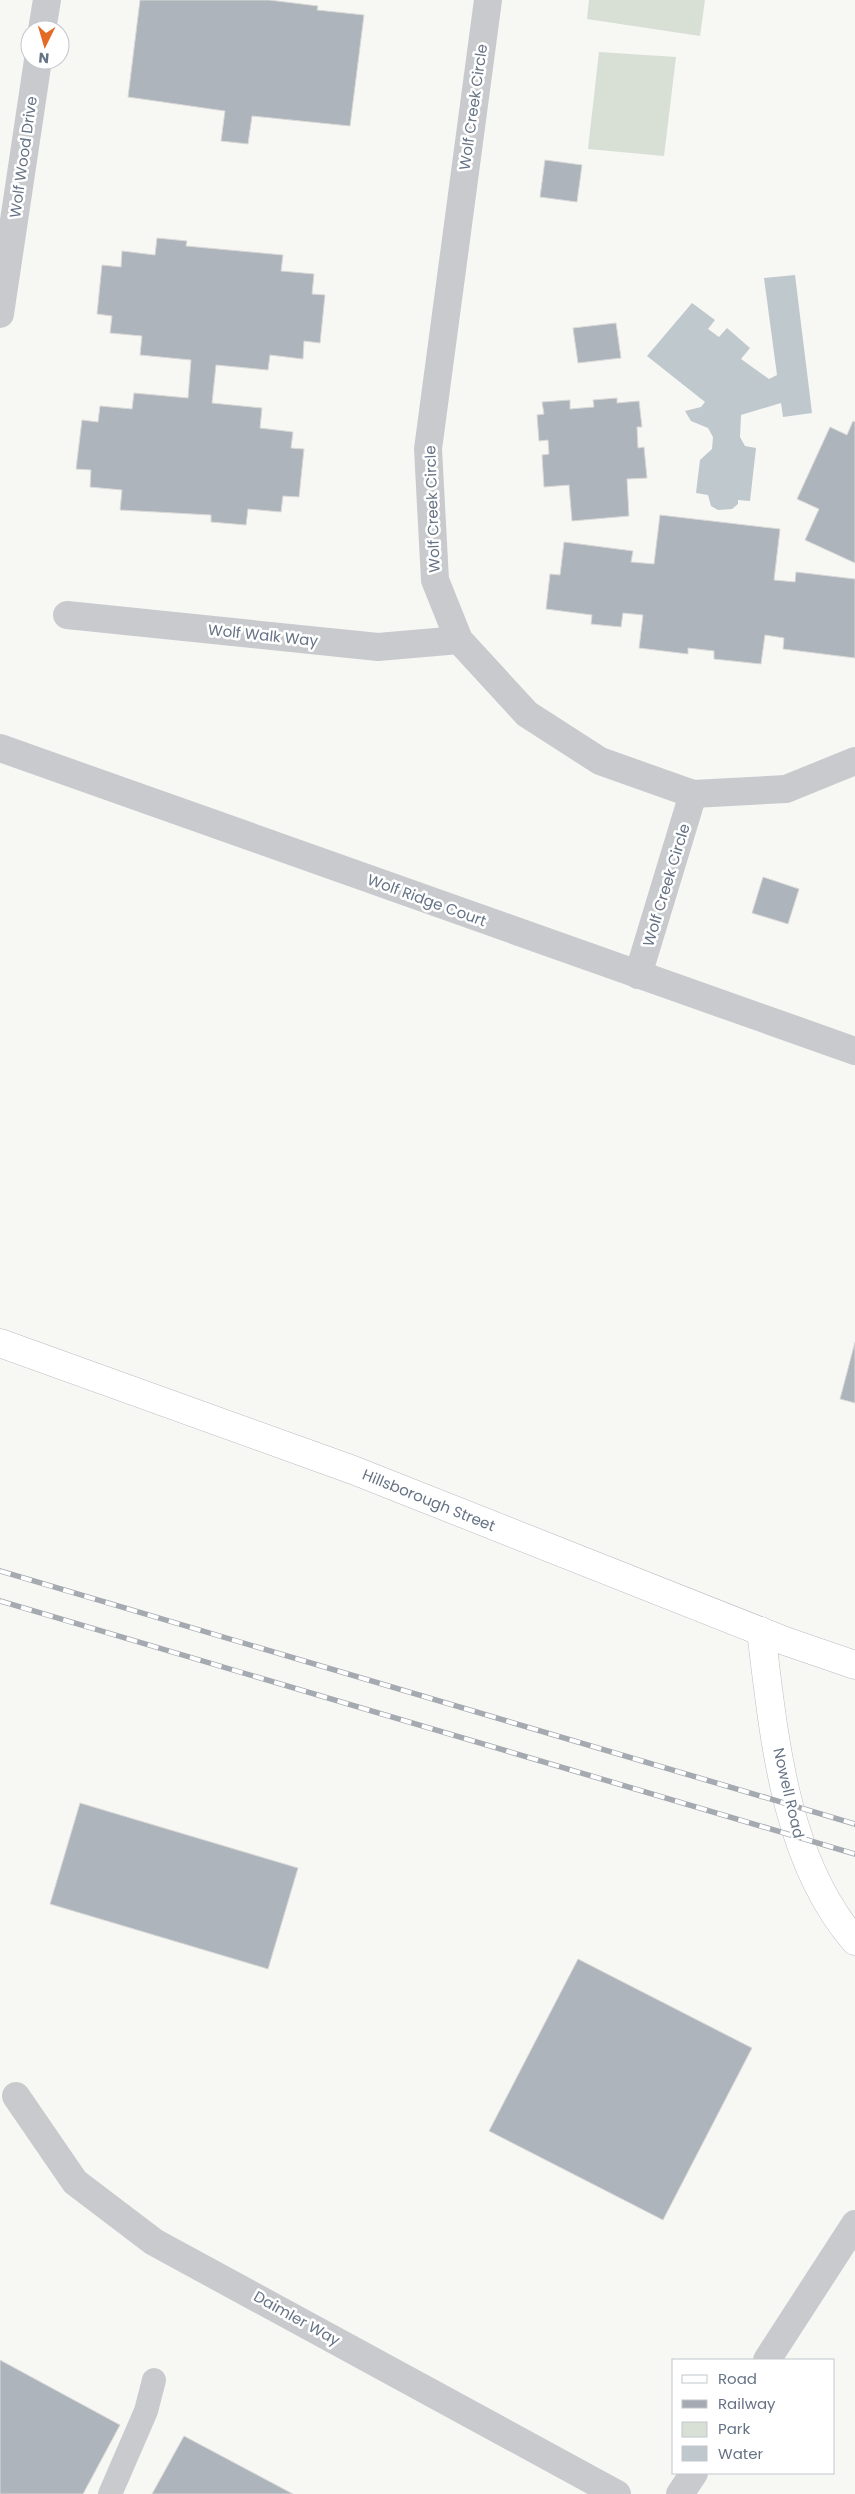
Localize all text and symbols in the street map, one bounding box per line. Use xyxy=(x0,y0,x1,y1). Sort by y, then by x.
north arrow xyxy=(20,20,70,70)
street label: Wolf Creek Circle xyxy=(454,42,492,172)
text: N xyxy=(38,48,50,68)
street label: Wolf Wood Drive xyxy=(4,95,42,219)
street label: Wolf Creek Circle xyxy=(419,445,445,573)
street label: Wolf Walk Way xyxy=(207,619,319,651)
street label: Wolf Creek Circle xyxy=(637,821,695,949)
street label: Wolf Ridge Court xyxy=(365,869,489,931)
street label: Hillsborough Street xyxy=(359,1464,499,1536)
street label: Nowell Road xyxy=(768,1746,810,1840)
street label: Daimler Way xyxy=(250,2286,344,2351)
legend xyxy=(672,2359,835,2474)
text: Road xyxy=(718,2368,757,2389)
text: Railway xyxy=(718,2393,776,2414)
text: Park xyxy=(718,2418,750,2439)
text: Water xyxy=(718,2443,764,2464)

